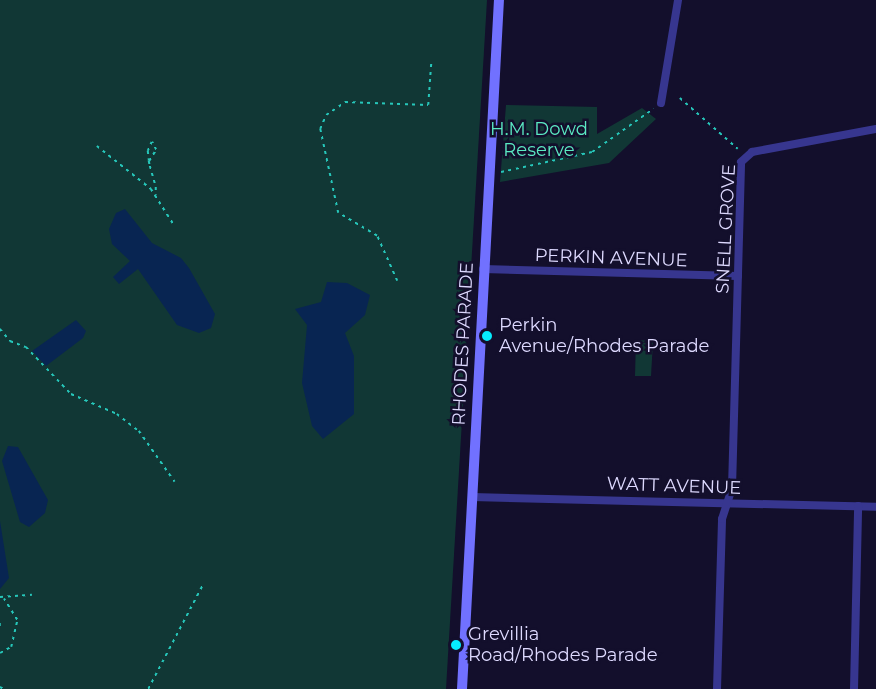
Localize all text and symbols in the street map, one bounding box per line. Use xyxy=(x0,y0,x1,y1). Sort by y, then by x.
park label: H.M. Dowd Reserve xyxy=(490,119,588,162)
street label: SNELL GROVE xyxy=(712,164,740,294)
street label: PERKIN AVENUE xyxy=(534,245,688,271)
street label: RHODES PARADE xyxy=(448,262,478,426)
place label: Perkin Avenue/Rhodes Parade xyxy=(499,315,709,358)
marker: Perkin Avenue/Rhodes Parade xyxy=(480,329,494,343)
street label: WATT AVENUE xyxy=(606,473,742,499)
place label: Grevillia Road/Rhodes Parade xyxy=(468,624,658,666)
marker: Grevillia Road/Rhodes Parade xyxy=(449,638,463,652)

